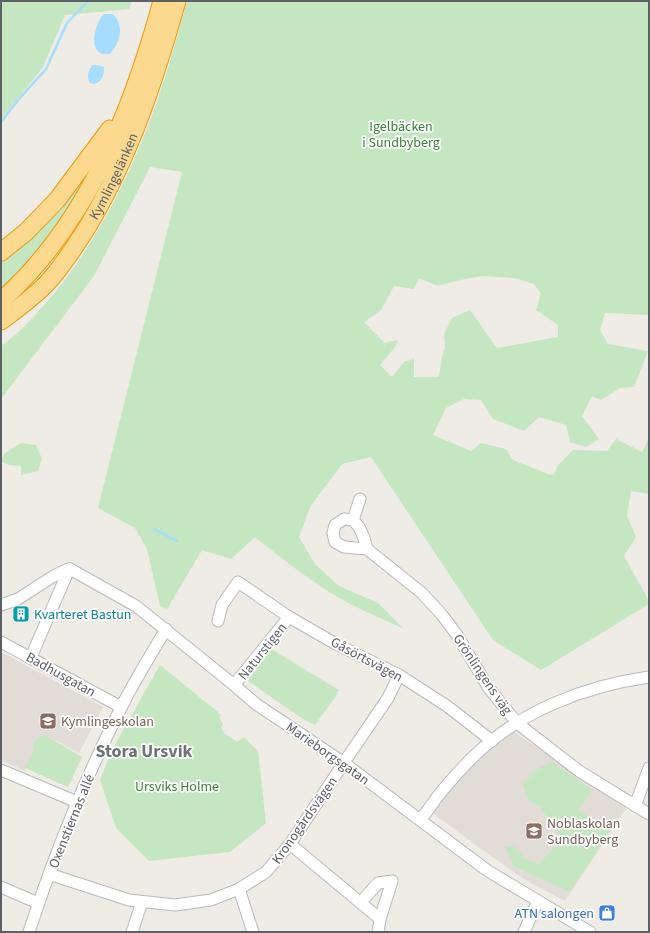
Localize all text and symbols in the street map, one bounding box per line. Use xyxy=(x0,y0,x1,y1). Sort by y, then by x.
park label: Igelbäcken i Sundbyberg xyxy=(362,117,440,153)
street label: Kymlingelänken xyxy=(85,130,144,224)
building icon: Kvarteret Bastun xyxy=(11,604,31,624)
place label: Kvarteret Bastun xyxy=(34,605,131,625)
street label: Naturstigen xyxy=(234,619,292,684)
street label: Grönlingens väg xyxy=(448,630,517,719)
street label: Gåsörtsvägen xyxy=(327,632,406,687)
street label: Badhusgatan xyxy=(22,647,99,702)
school or university icon: Kymlingeskolan xyxy=(38,711,58,731)
place label: Kymlingeskolan xyxy=(61,712,154,732)
street label: Marieborgsgatan xyxy=(281,717,373,790)
district label: Stora Ursvik xyxy=(95,739,193,764)
street label: Oxenstiernas allé xyxy=(44,771,100,871)
street label: Kronogårdsvägen xyxy=(267,773,342,868)
park label: Ursviks Holme xyxy=(135,777,219,797)
place label: Noblaskolan Sundbyberg xyxy=(547,814,620,850)
school or university icon: Noblaskolan Sundbyberg xyxy=(524,821,544,841)
shop icon: ATN salongen xyxy=(597,903,617,923)
place label: ATN salongen xyxy=(515,904,594,924)

